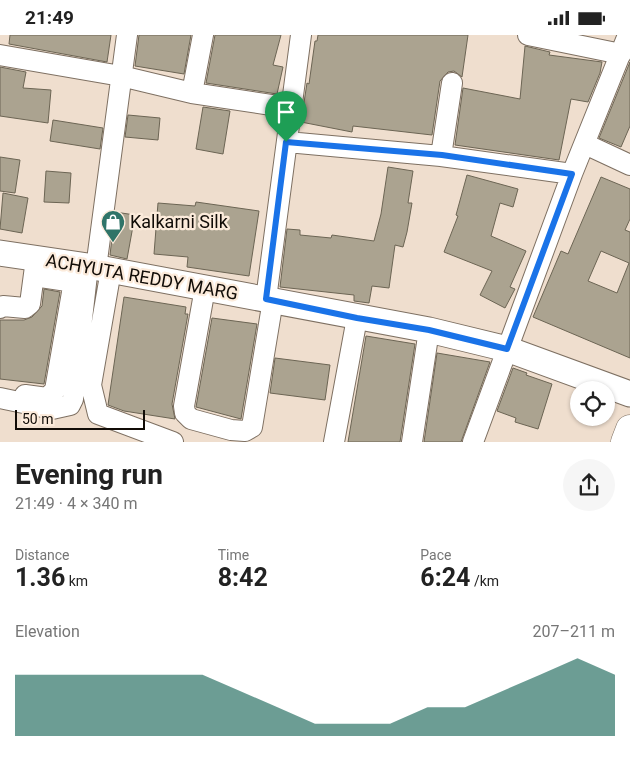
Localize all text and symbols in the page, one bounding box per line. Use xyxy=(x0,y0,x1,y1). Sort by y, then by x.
text: 21:49 xyxy=(25,6,74,29)
pin xyxy=(265,91,307,142)
icon: arrive xyxy=(272,98,300,126)
shop icon: Kalkarni Silk xyxy=(100,209,126,243)
place label: Kalkarni Silk xyxy=(130,211,229,232)
street label: ACHYUTA REDDY MARG xyxy=(44,249,240,304)
map controls xyxy=(570,381,615,426)
button: locate xyxy=(570,381,615,426)
scale bar xyxy=(15,407,145,430)
text: 50 m xyxy=(22,411,54,427)
text: Evening run xyxy=(15,458,163,491)
button: share xyxy=(563,459,615,511)
text: 21:49 · 4 × 340 m xyxy=(15,494,137,513)
text: Distance xyxy=(15,547,70,563)
text: Time xyxy=(218,547,249,563)
text: Pace xyxy=(420,547,451,563)
text: 1.36 xyxy=(15,563,65,592)
text: 8:42 xyxy=(218,563,268,592)
text: 6:24 xyxy=(420,563,470,592)
text: km xyxy=(65,573,88,589)
text: /km xyxy=(470,573,499,589)
text: Elevation xyxy=(15,622,80,641)
text: 207–211 m xyxy=(533,622,615,641)

